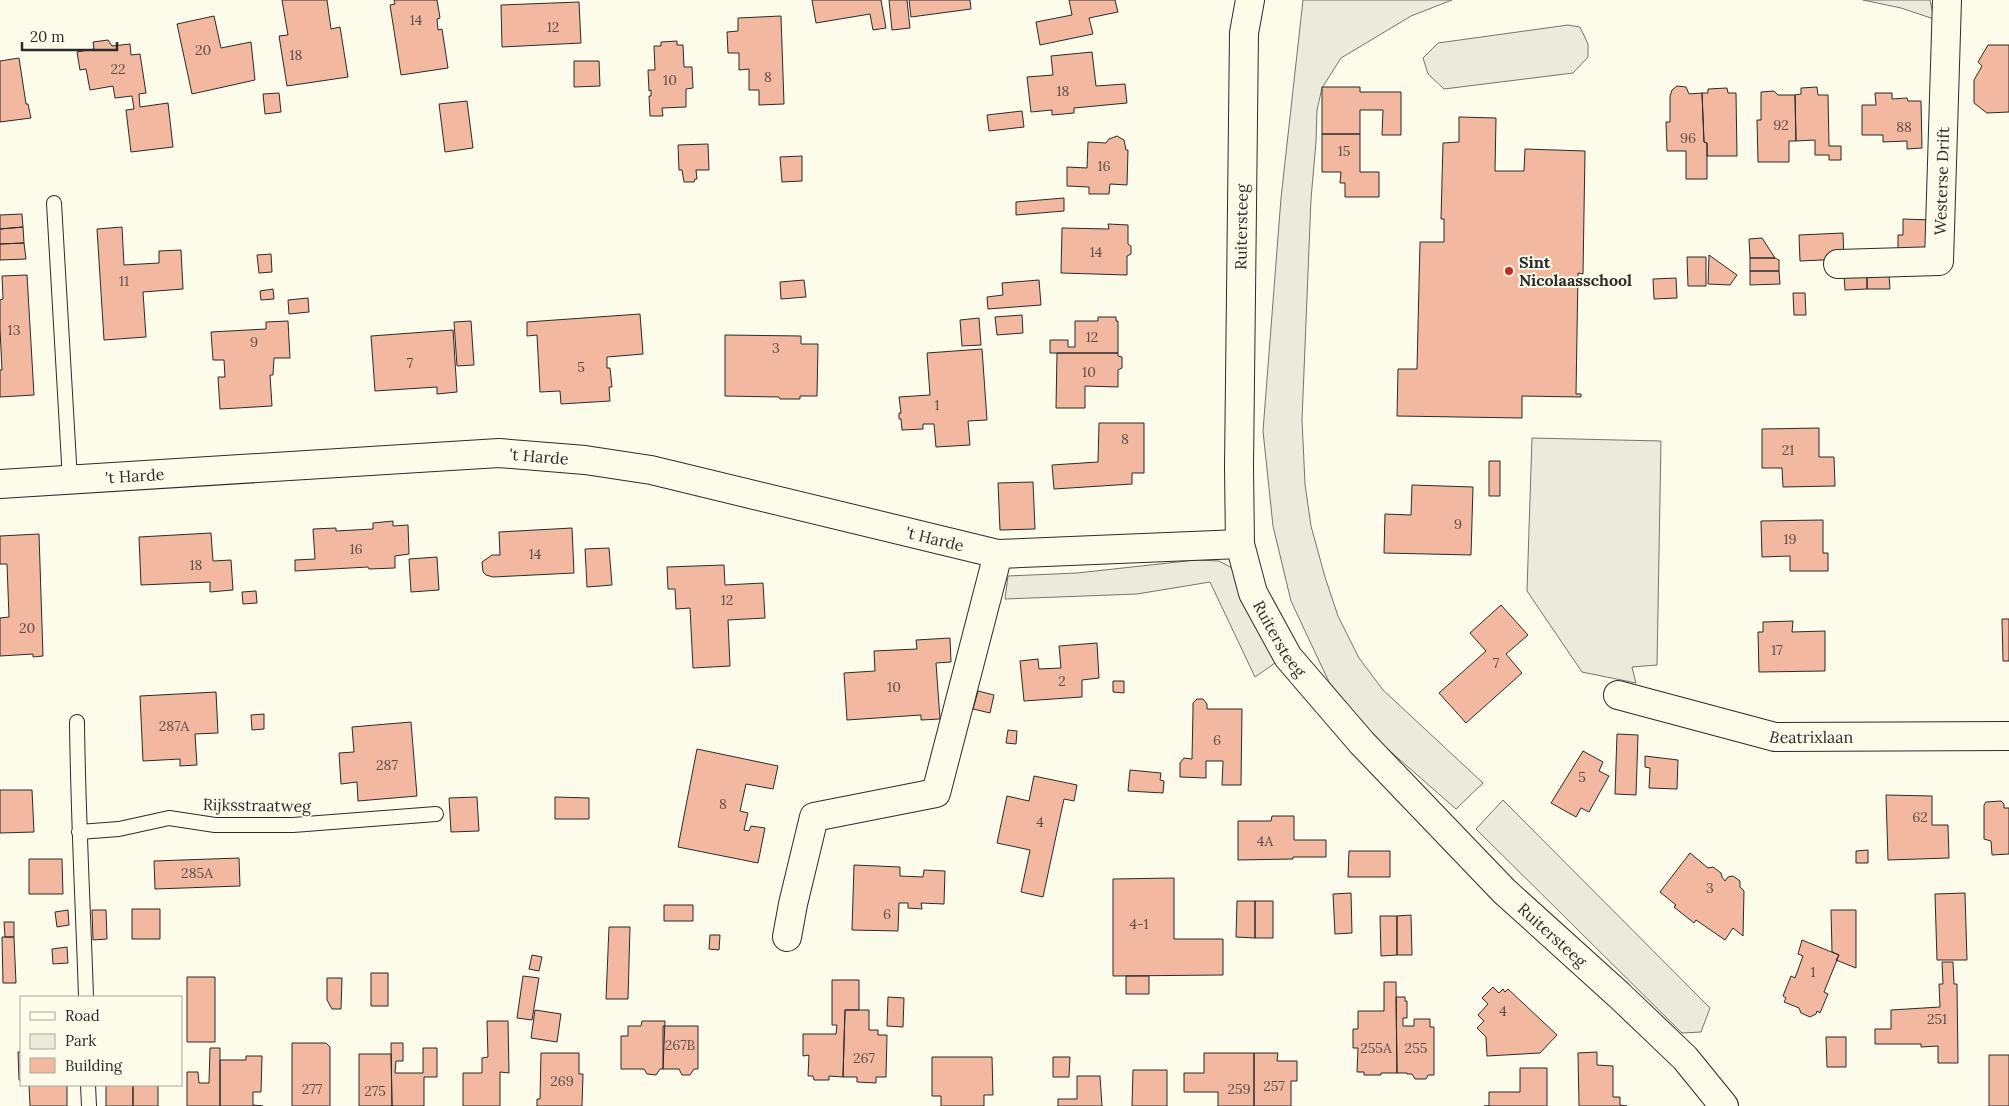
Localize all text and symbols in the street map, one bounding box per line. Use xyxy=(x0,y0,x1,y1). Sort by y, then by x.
house number: 14 xyxy=(410,11,423,29)
house number: 12 xyxy=(547,18,559,36)
scale bar xyxy=(22,20,118,52)
text: 20 m xyxy=(30,27,65,46)
house number: 20 xyxy=(195,41,211,59)
house number: 18 xyxy=(290,46,303,64)
house number: 22 xyxy=(110,60,126,78)
house number: 8 xyxy=(764,68,772,86)
house number: 10 xyxy=(663,71,677,89)
house number: 18 xyxy=(1057,82,1070,100)
house number: 92 xyxy=(1773,116,1789,134)
house number: 88 xyxy=(1896,118,1912,136)
street label: Westerse Drift xyxy=(1930,126,1953,236)
house number: 96 xyxy=(1680,129,1696,147)
house number: 15 xyxy=(1338,142,1350,160)
house number: 16 xyxy=(1097,157,1111,175)
street label: Ruitersteeg xyxy=(1230,183,1252,270)
house number: 14 xyxy=(1090,243,1103,261)
place label: Sint Nicolaasschool xyxy=(1519,252,1632,290)
marker: Sint Nicolaasschool xyxy=(1503,265,1515,277)
house number: 11 xyxy=(119,272,129,290)
house number: 13 xyxy=(8,321,21,339)
house number: 12 xyxy=(1086,328,1098,346)
house number: 9 xyxy=(250,333,258,351)
house number: 3 xyxy=(772,339,780,357)
house number: 7 xyxy=(407,354,414,372)
house number: 5 xyxy=(577,358,585,376)
house number: 10 xyxy=(1082,363,1096,381)
house number: 1 xyxy=(934,396,940,414)
house number: 8 xyxy=(1121,430,1129,448)
house number: 21 xyxy=(1782,441,1794,459)
street label: 't Harde xyxy=(508,444,570,469)
street label: 't Harde xyxy=(104,464,165,487)
house number: 9 xyxy=(1454,515,1462,533)
street label: 't Harde xyxy=(904,522,966,555)
house number: 19 xyxy=(1783,530,1797,548)
house number: 16 xyxy=(349,540,363,558)
house number: 14 xyxy=(529,545,542,563)
house number: 18 xyxy=(190,556,203,574)
house number: 12 xyxy=(721,591,733,609)
street label: Ruitersteeg xyxy=(1249,597,1311,682)
house number: 20 xyxy=(19,619,35,637)
house number: 17 xyxy=(1771,641,1783,659)
house number: 7 xyxy=(1493,654,1500,672)
house number: 2 xyxy=(1058,672,1066,690)
house number: 10 xyxy=(887,678,901,696)
house number: 287A xyxy=(159,717,189,735)
street label: Beatrixlaan xyxy=(1767,726,1854,748)
house number: 6 xyxy=(1213,731,1221,749)
house number: 287 xyxy=(376,756,398,774)
house number: 5 xyxy=(1578,768,1586,786)
street label: Rijksstraatweg xyxy=(203,794,312,816)
house number: 8 xyxy=(719,795,727,813)
house number: 62 xyxy=(1912,808,1928,826)
house number: 4 xyxy=(1036,813,1044,831)
house number: 4A xyxy=(1257,832,1273,850)
house number: 285A xyxy=(181,864,213,882)
house number: 3 xyxy=(1706,879,1714,897)
street label: Ruitersteeg xyxy=(1514,898,1592,972)
house number: 6 xyxy=(883,905,891,923)
house number: 4-1 xyxy=(1129,915,1149,933)
house number: 1 xyxy=(1810,963,1816,981)
legend xyxy=(20,996,182,1086)
house number: 4 xyxy=(1499,1002,1507,1020)
text: Road xyxy=(65,1006,100,1025)
house number: 251 xyxy=(1927,1010,1947,1028)
text: Park xyxy=(65,1031,96,1050)
house number: 267B xyxy=(665,1036,696,1054)
house number: 255A xyxy=(1360,1039,1392,1057)
house number: 255 xyxy=(1405,1039,1427,1057)
house number: 267 xyxy=(853,1049,876,1067)
text: Building xyxy=(65,1056,123,1075)
house number: 269 xyxy=(550,1072,574,1090)
house number: 257 xyxy=(1263,1077,1285,1095)
house number: 277 xyxy=(302,1080,323,1098)
house number: 259 xyxy=(1227,1080,1251,1098)
house number: 275 xyxy=(364,1082,386,1100)

